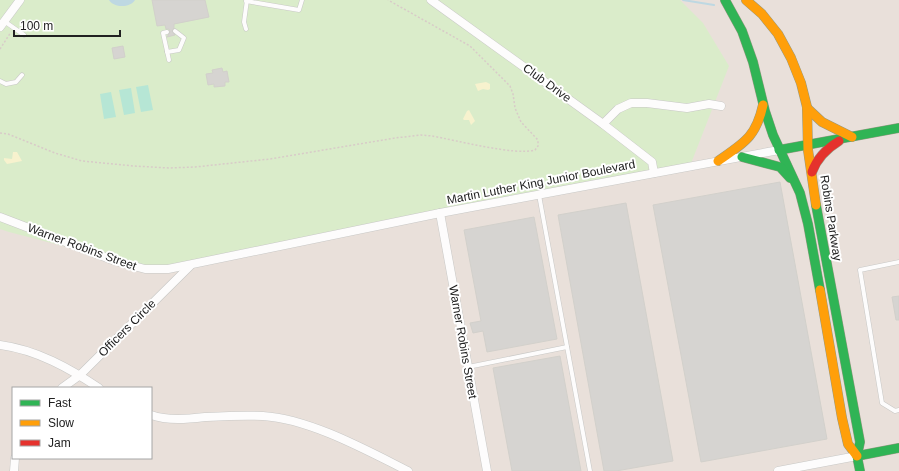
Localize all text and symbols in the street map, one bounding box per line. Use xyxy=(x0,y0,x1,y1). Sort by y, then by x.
scale bar xyxy=(14,12,120,38)
text: 100 m xyxy=(20,19,53,33)
street label: Club Drive xyxy=(520,61,574,105)
street label: Martin Luther King Junior Boulevard xyxy=(446,157,636,207)
street label: Robins Parkway xyxy=(817,174,845,262)
street label: Warner Robins Street xyxy=(26,221,139,273)
street label: Warner Robins Street xyxy=(446,284,480,400)
street label: Officers Circle xyxy=(95,296,159,360)
legend xyxy=(12,387,152,459)
text: Fast xyxy=(48,396,72,410)
text: Slow xyxy=(48,416,74,430)
text: Jam xyxy=(48,436,71,450)

